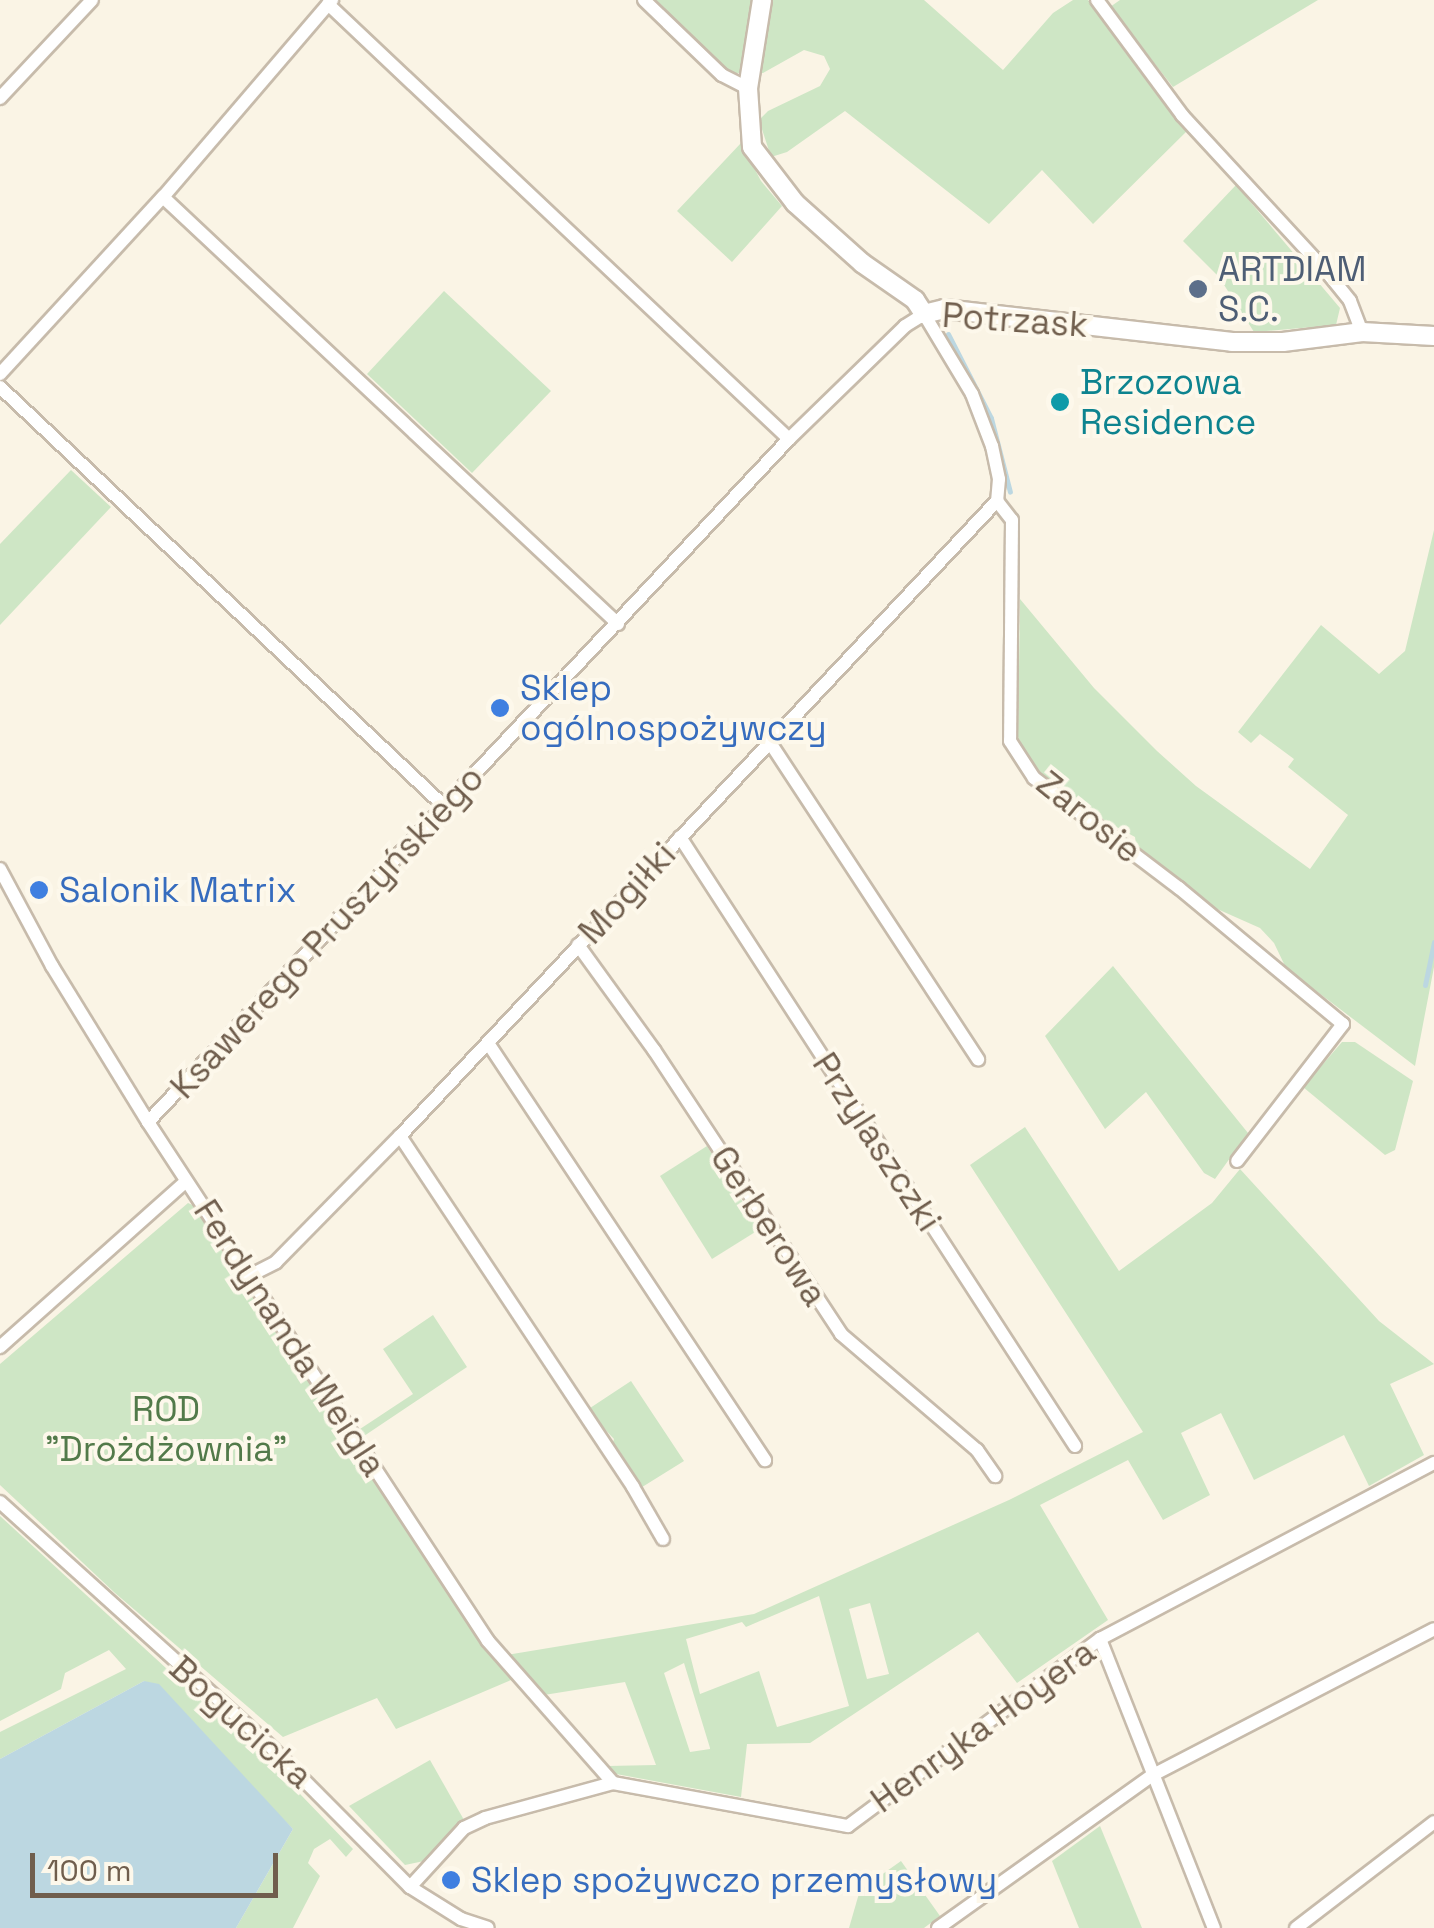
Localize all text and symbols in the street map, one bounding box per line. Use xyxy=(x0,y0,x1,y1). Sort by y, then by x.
place label: ARTDIAM S.C. xyxy=(1218,248,1366,330)
marker: ARTDIAM S.C. xyxy=(1187,278,1209,300)
street label: Potrzask xyxy=(941,294,1089,346)
place label: Brzozowa Residence xyxy=(1080,361,1256,443)
marker: Brzozowa Residence xyxy=(1049,391,1071,413)
place label: Sklep ogólnospożywczy xyxy=(520,667,827,749)
marker: Sklep ogólnospożywczy xyxy=(489,697,511,719)
street label: Ksawerego Pruszyńskiego xyxy=(162,757,492,1107)
street label: Zarosie xyxy=(1028,762,1150,872)
street label: Mogiłki xyxy=(570,834,684,952)
place label: Salonik Matrix xyxy=(59,869,297,911)
marker: Salonik Matrix xyxy=(28,879,50,901)
street label: Przylaszczki xyxy=(804,1045,950,1239)
street label: Gerberowa xyxy=(702,1138,836,1314)
street label: Ferdynanda Weigla xyxy=(185,1192,395,1484)
park label: ROD "Drożdżownia" xyxy=(45,1388,287,1470)
street label: Henryka Hoyera xyxy=(863,1631,1103,1821)
street label: Bogucicka xyxy=(161,1647,321,1797)
scale bar xyxy=(35,1833,282,1895)
text: 100 m xyxy=(47,1851,132,1890)
place label: Sklep spożywczo przemysłowy xyxy=(471,1859,997,1901)
marker: Sklep spożywczo przemysłowy xyxy=(440,1869,462,1891)

